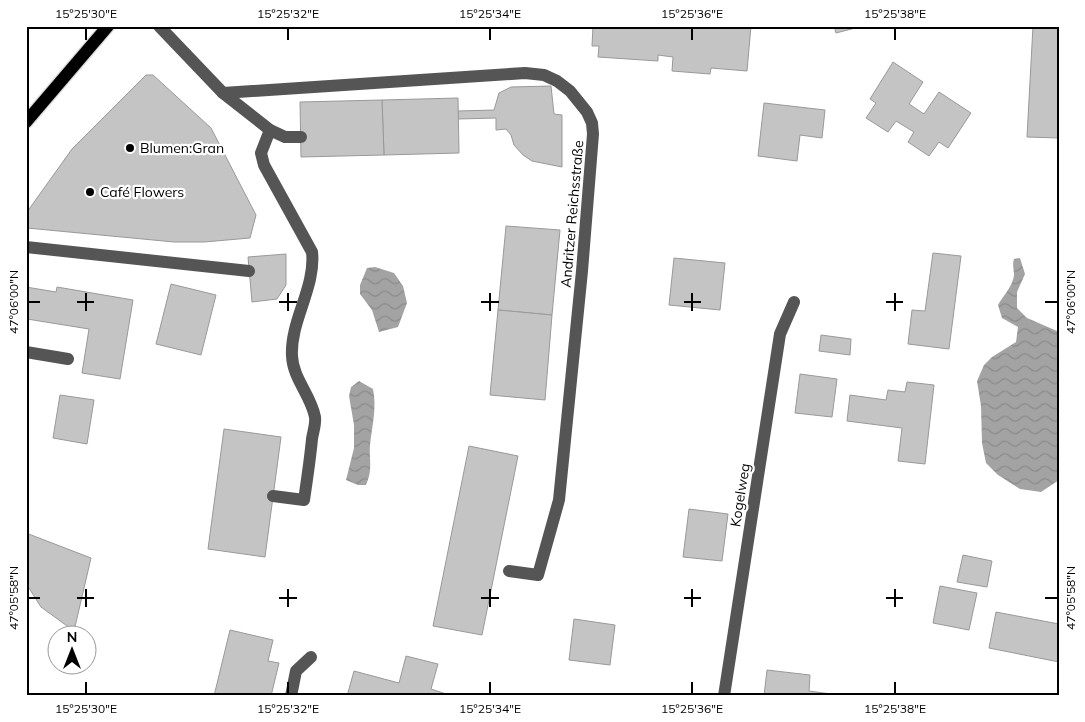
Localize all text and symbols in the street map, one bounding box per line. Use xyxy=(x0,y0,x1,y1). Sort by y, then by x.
text: 15°25'30"E xyxy=(55,6,117,21)
text: 15°25'32"E xyxy=(257,6,319,21)
text: 15°25'34"E xyxy=(459,6,521,21)
text: 15°25'36"E xyxy=(661,6,723,21)
text: 15°25'38"E xyxy=(864,6,926,21)
place label: Blumen:Gran xyxy=(140,139,224,157)
street label: Andritzer Reichsstraße xyxy=(557,140,587,288)
marker: Blumen:Gran xyxy=(124,142,136,154)
place label: Café Flowers xyxy=(100,183,184,201)
marker: Café Flowers xyxy=(84,186,96,198)
text: 47°06'00"N xyxy=(6,270,21,334)
text: 47°06'00"N xyxy=(1063,270,1078,334)
street label: Kogelweg xyxy=(726,462,754,528)
text: 47°05'58"N xyxy=(6,566,21,630)
text: 47°05'58"N xyxy=(1063,566,1078,630)
north arrow xyxy=(48,624,98,674)
text: N xyxy=(67,628,77,646)
text: 15°25'30"E xyxy=(55,701,117,716)
text: 15°25'32"E xyxy=(257,701,319,716)
text: 15°25'34"E xyxy=(459,701,521,716)
text: 15°25'36"E xyxy=(661,701,723,716)
text: 15°25'38"E xyxy=(864,701,926,716)

